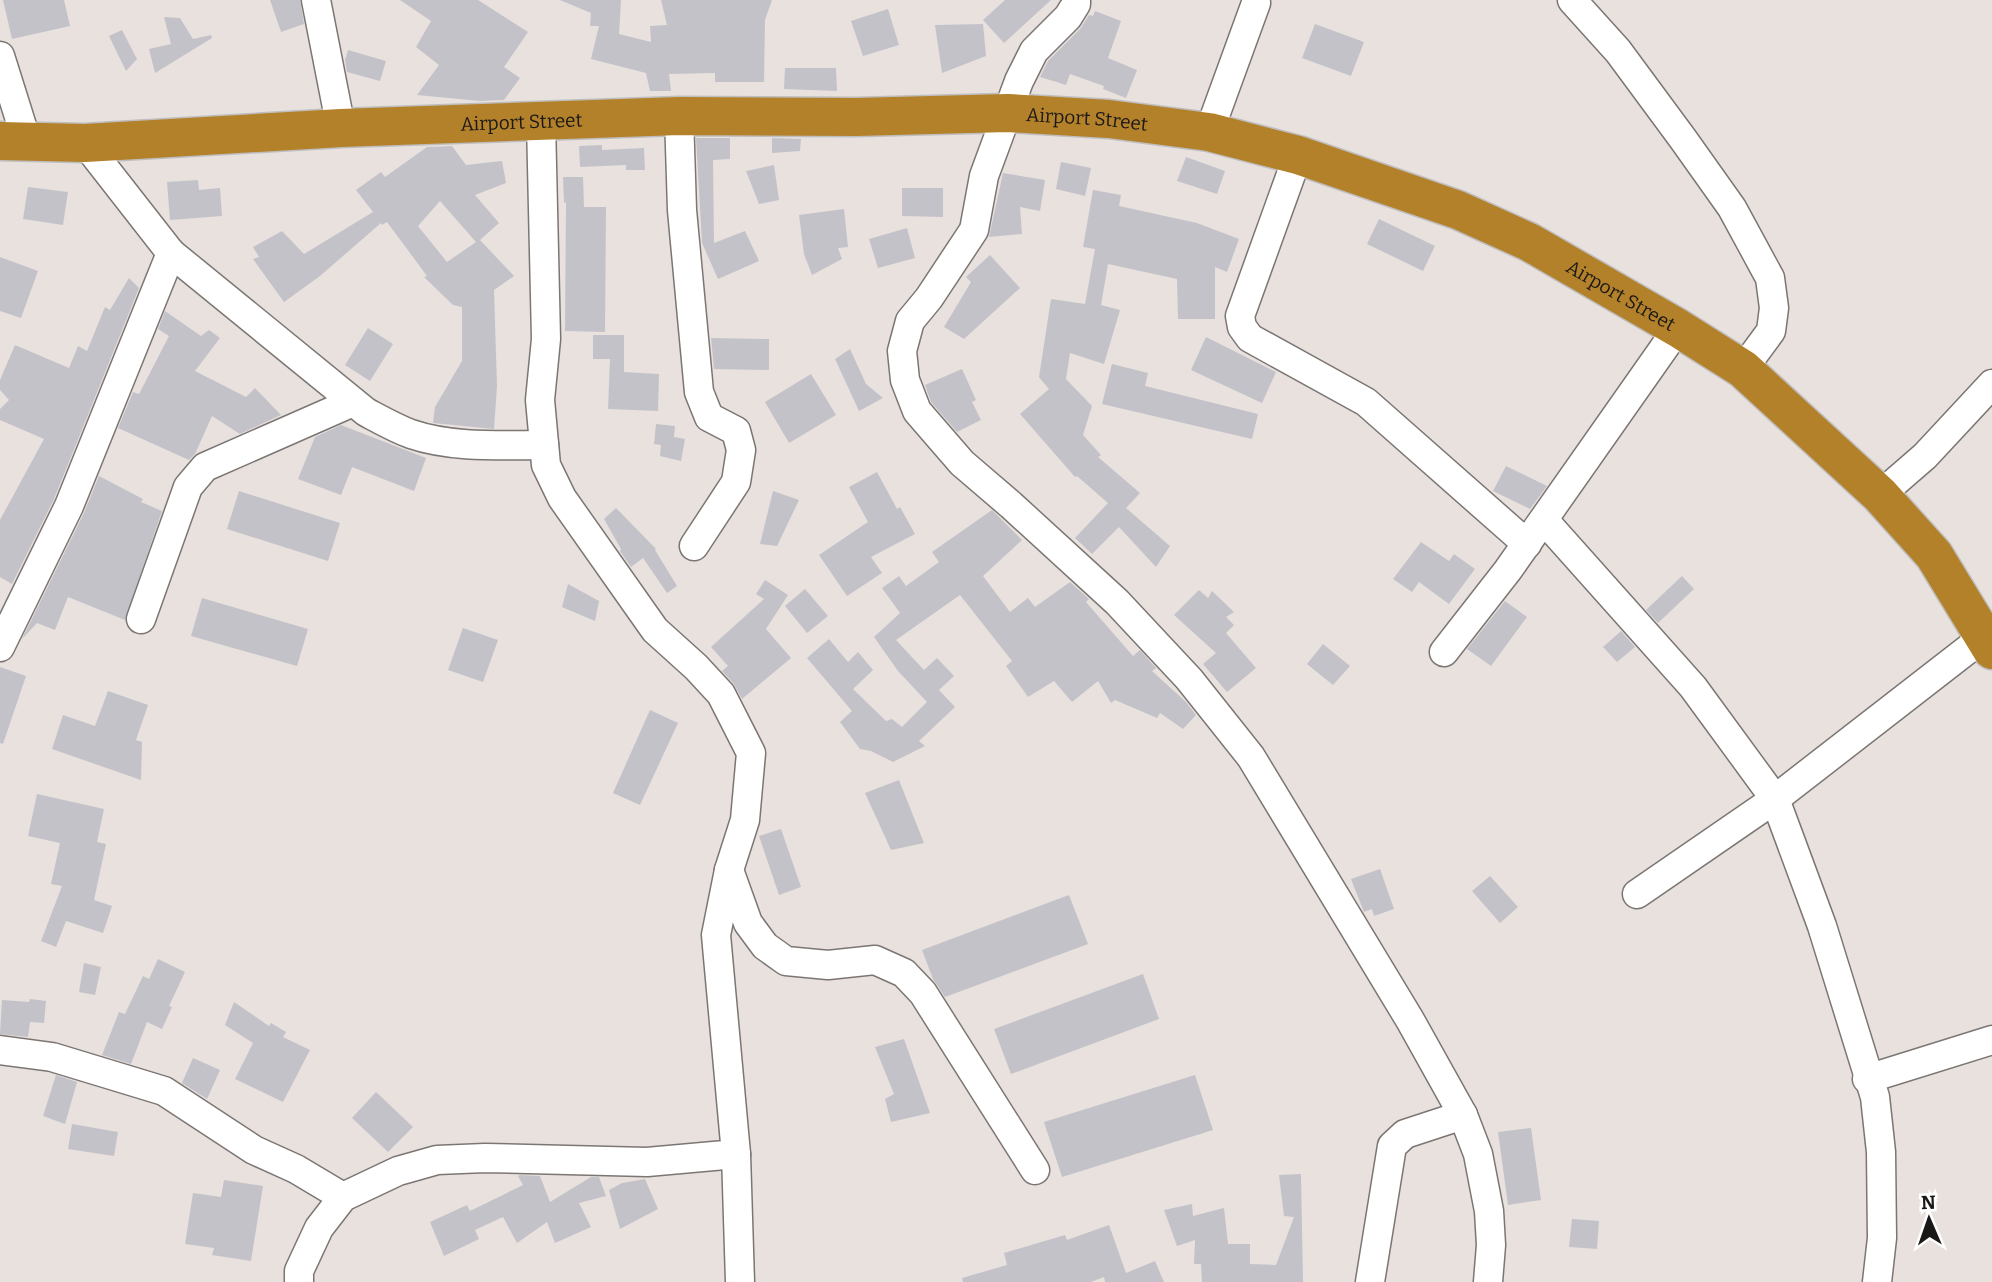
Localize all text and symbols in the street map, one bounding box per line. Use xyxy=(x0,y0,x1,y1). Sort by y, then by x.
street label: Airport Street xyxy=(1026,103,1149,136)
street label: Airport Street xyxy=(460,108,583,136)
street label: Airport Street xyxy=(1562,255,1679,336)
north arrow xyxy=(1894,1184,1964,1254)
text: N xyxy=(1921,1191,1936,1214)

